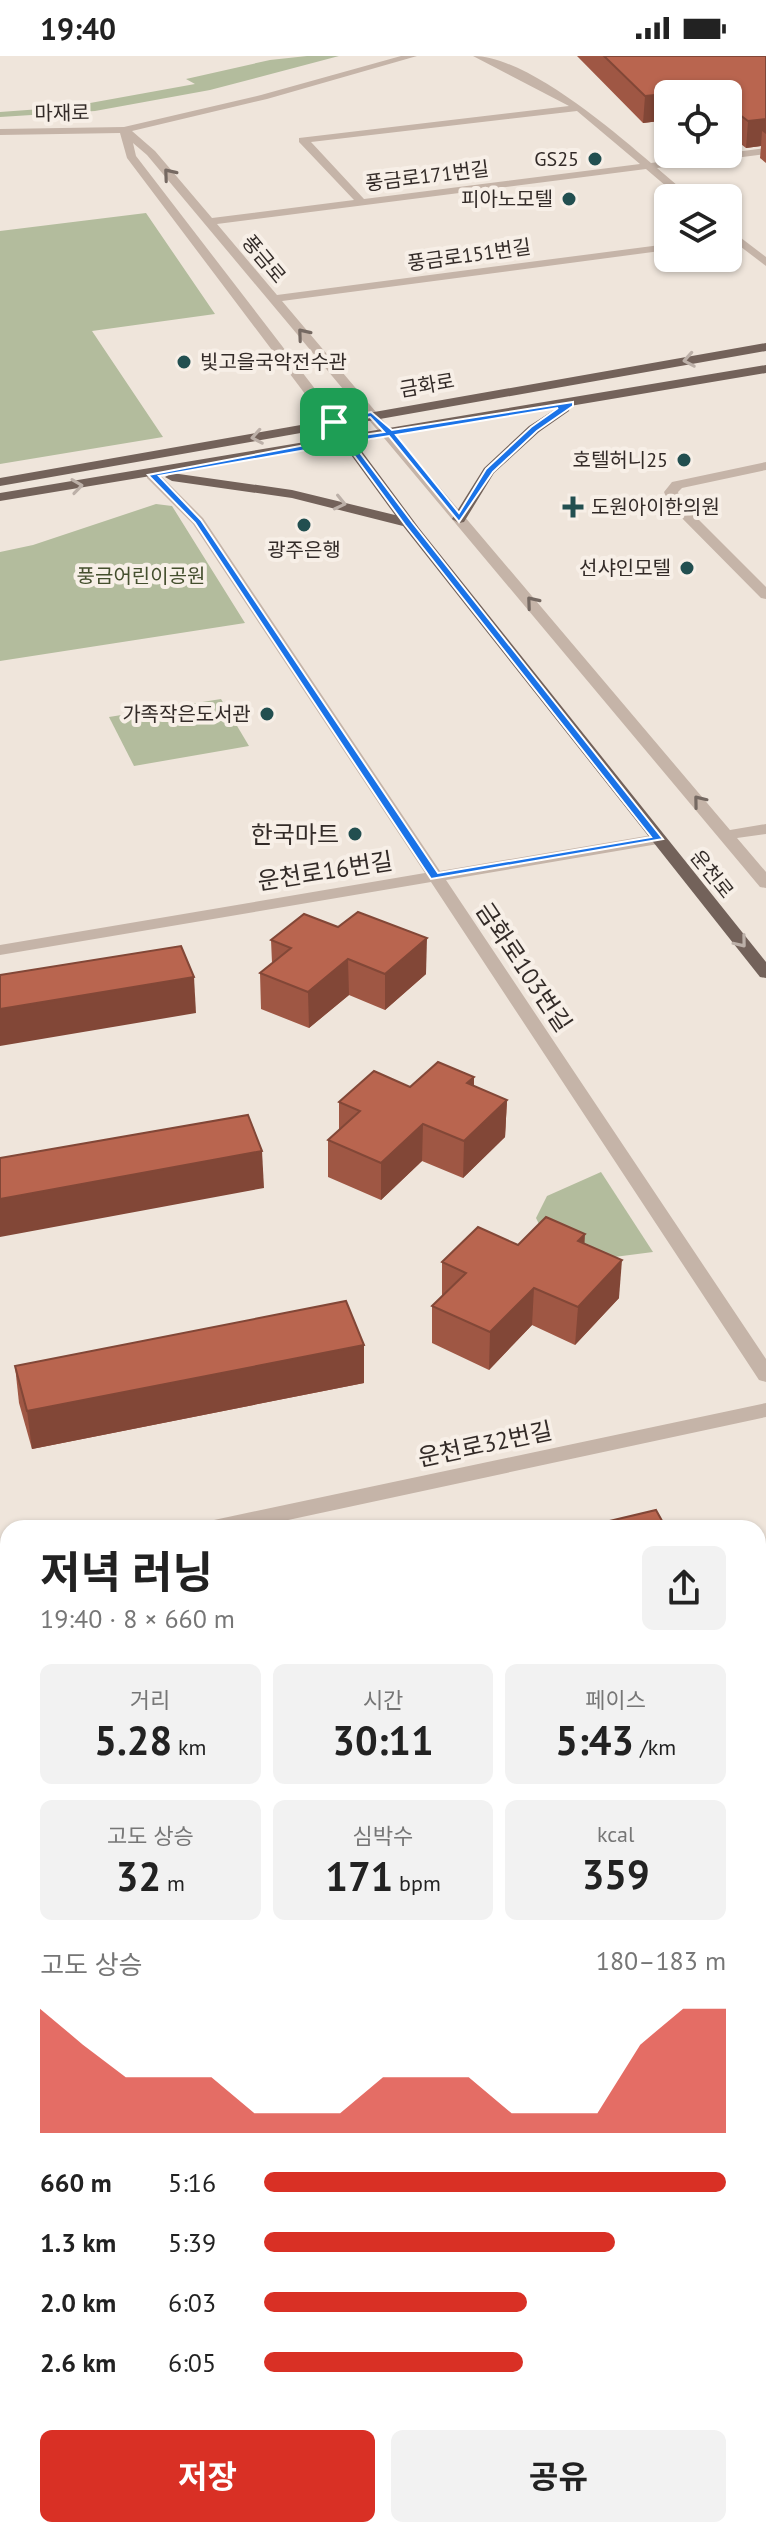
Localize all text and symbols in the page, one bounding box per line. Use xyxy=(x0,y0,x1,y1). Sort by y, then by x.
text: 19:40 xyxy=(40,9,116,48)
map controls xyxy=(654,80,742,272)
button: locate xyxy=(654,80,742,168)
street label: 마재로 xyxy=(34,100,90,126)
place label: GS25 xyxy=(534,146,579,172)
marker: GS25 xyxy=(586,150,604,168)
street label: 풍금로171번길 xyxy=(364,155,490,197)
one-way arrow xyxy=(164,169,179,183)
button: layers xyxy=(654,184,742,272)
place label: 피아노모텔 xyxy=(461,186,553,212)
marker: 피아노모텔 xyxy=(560,190,578,208)
street label: 풍금로 xyxy=(236,229,292,289)
street label: 풍금로151번길 xyxy=(405,233,533,277)
one-way arrow xyxy=(298,328,313,343)
place label: 빛고을국악전수관 xyxy=(200,349,347,375)
one-way arrow xyxy=(682,351,696,368)
marker: 빛고을국악전수관 xyxy=(175,353,193,371)
street label: 금화로 xyxy=(398,367,456,403)
pin xyxy=(300,388,368,456)
icon: arrive xyxy=(312,400,356,444)
one-way arrow xyxy=(251,427,264,444)
place label: 호텔허니25 xyxy=(573,447,668,473)
marker: 호텔허니25 xyxy=(675,451,693,469)
one-way arrow xyxy=(70,478,84,495)
one-way arrow xyxy=(333,494,346,511)
place label: 도원아이한의원 xyxy=(591,494,720,520)
marker: 도원아이한의원 xyxy=(562,496,584,518)
marker: 광주은행 xyxy=(295,516,313,534)
place label: 광주은행 xyxy=(267,537,341,563)
place label: 선샤인모텔 xyxy=(579,555,671,581)
marker: 선샤인모텔 xyxy=(678,559,696,577)
park label: 풍금어린이공원 xyxy=(77,563,205,589)
one-way arrow xyxy=(527,597,542,611)
place label: 가족작은도서관 xyxy=(122,701,251,727)
marker: 가족작은도서관 xyxy=(258,705,276,723)
one-way arrow xyxy=(694,795,708,810)
place label: 한국마트 xyxy=(251,819,339,850)
marker: 한국마트 xyxy=(346,825,364,843)
street label: 운천로 xyxy=(685,844,739,904)
street label: 운천로16번길 xyxy=(255,845,395,897)
street label: 금화로103번길 xyxy=(469,896,579,1038)
one-way arrow xyxy=(731,933,746,947)
street label: 운천로32번길 xyxy=(415,1415,555,1473)
text: 저녁 러닝 xyxy=(40,1543,213,1600)
button: share xyxy=(642,1546,726,1630)
text: 19:40 · 8 × 660 m xyxy=(40,1602,235,1635)
text: 거리 xyxy=(130,1686,171,1714)
text: 시간 xyxy=(363,1686,403,1714)
text: 페이스 xyxy=(585,1686,646,1714)
text: 5.28 xyxy=(94,1714,172,1766)
text: 30:11 xyxy=(332,1714,434,1766)
text: 5:43 xyxy=(555,1714,634,1766)
text: km xyxy=(172,1733,206,1761)
text: /km xyxy=(634,1733,676,1761)
text: kcal xyxy=(597,1820,634,1848)
text: 고도 상승 xyxy=(107,1822,194,1850)
text: 심박수 xyxy=(353,1822,413,1850)
text: 359 xyxy=(582,1848,650,1900)
text: 32 xyxy=(116,1850,161,1902)
text: 171 xyxy=(325,1850,393,1902)
text: m xyxy=(161,1869,185,1897)
text: bpm xyxy=(393,1869,441,1897)
text: 180–183 m xyxy=(596,1944,726,1977)
text: 고도 상승 xyxy=(40,1948,143,1981)
text: 660 m xyxy=(40,2166,112,2199)
text: 5:16 xyxy=(168,2166,216,2199)
text: 1.3 km xyxy=(40,2226,116,2259)
text: 5:39 xyxy=(168,2226,216,2259)
text: 2.0 km xyxy=(40,2286,116,2319)
text: 6:03 xyxy=(168,2286,216,2319)
text: 2.6 km xyxy=(40,2346,116,2379)
text: 6:05 xyxy=(168,2346,216,2379)
button: 저장 xyxy=(40,2430,375,2522)
button: 공유 xyxy=(391,2430,726,2522)

